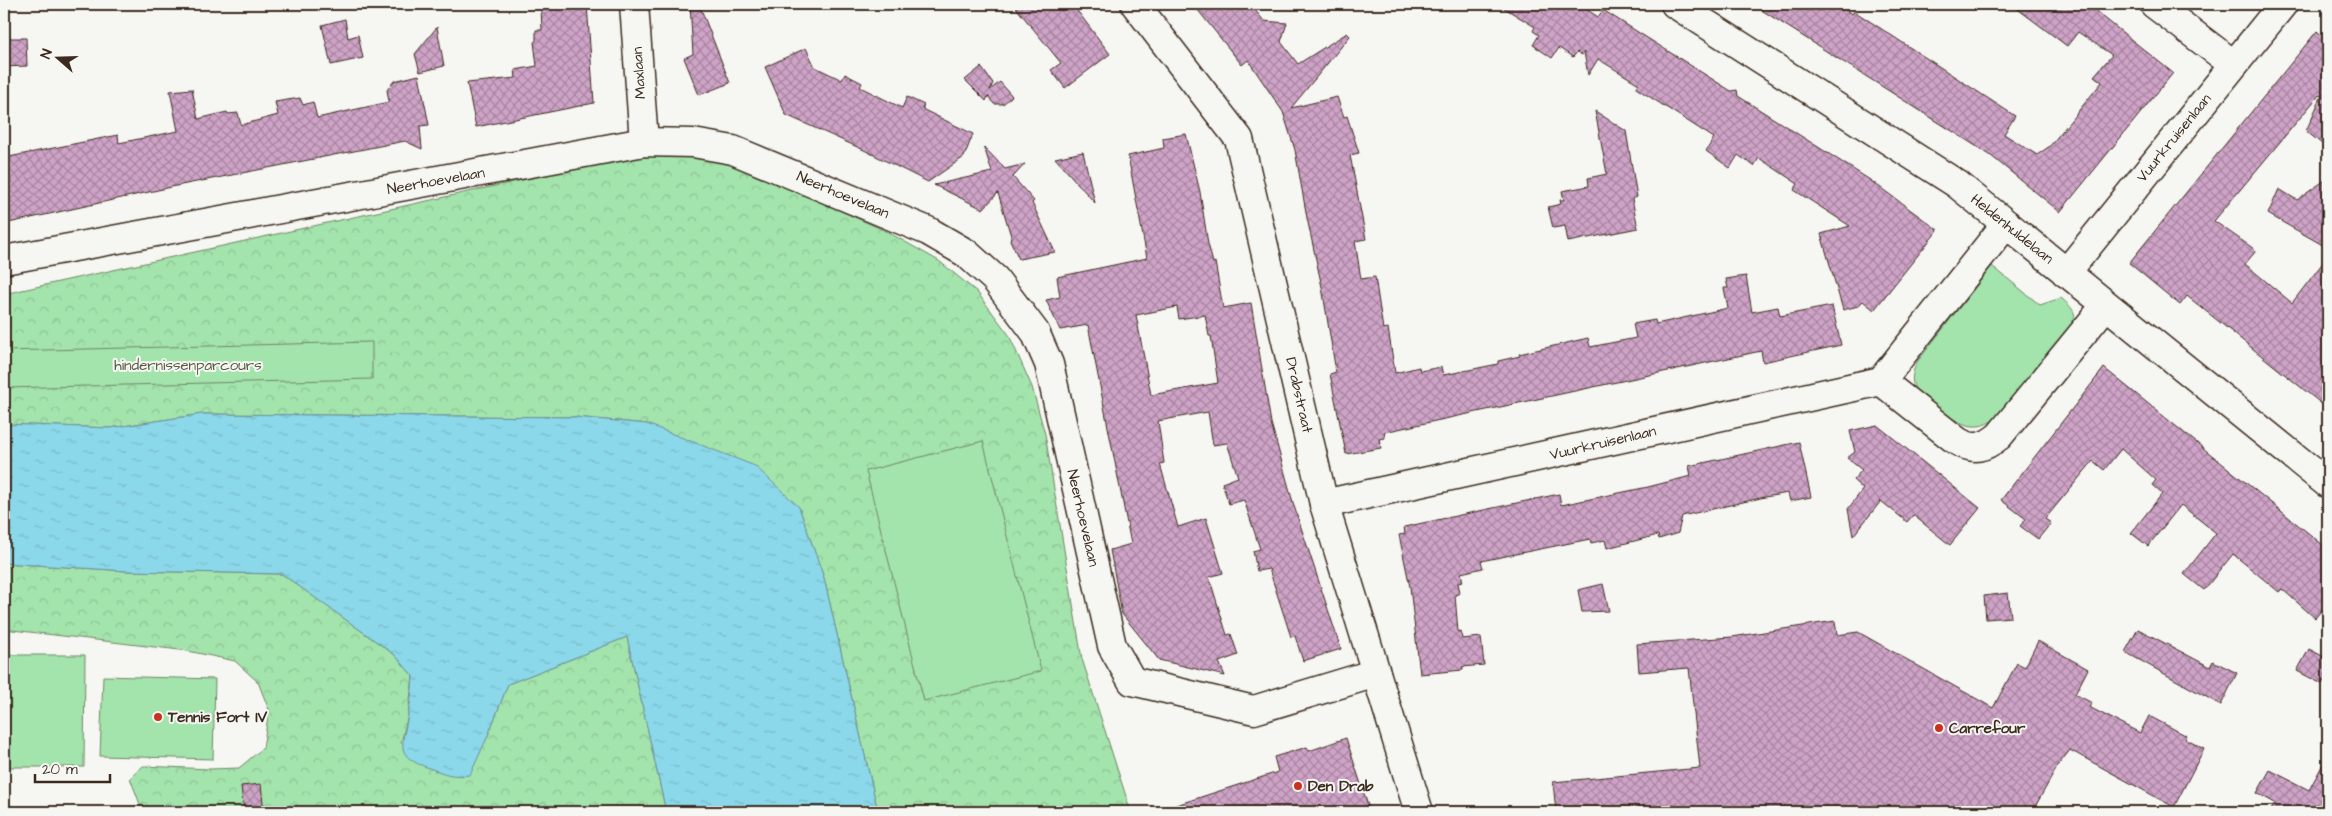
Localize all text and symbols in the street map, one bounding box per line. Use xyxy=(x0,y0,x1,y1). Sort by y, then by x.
north arrow xyxy=(32,32,82,82)
text: N xyxy=(36,46,58,61)
street label: Maxlaan xyxy=(627,46,651,100)
street label: Vuurkruisenlaan xyxy=(2132,89,2217,187)
street label: Neerhoevelaan xyxy=(385,162,487,200)
street label: Neerhoevelaan xyxy=(793,166,893,224)
street label: Heldenhuldelaan xyxy=(1966,189,2058,269)
park label: hindernissenparcours xyxy=(114,355,262,376)
street label: Drabstraat xyxy=(1280,355,1318,435)
street label: Vuurkruisenlaan xyxy=(1548,420,1659,465)
street label: Neerhoevelaan xyxy=(1062,467,1104,569)
place label: Tennis Fort IV xyxy=(167,707,268,728)
marker: Tennis Fort IV xyxy=(152,711,164,723)
place label: Carrefour xyxy=(1949,718,2026,739)
marker: Carrefour xyxy=(1933,722,1945,734)
scale bar xyxy=(35,751,110,783)
text: 20 m xyxy=(42,759,78,780)
place label: Den Drab xyxy=(1308,776,1374,797)
marker: Den Drab xyxy=(1292,780,1304,792)

